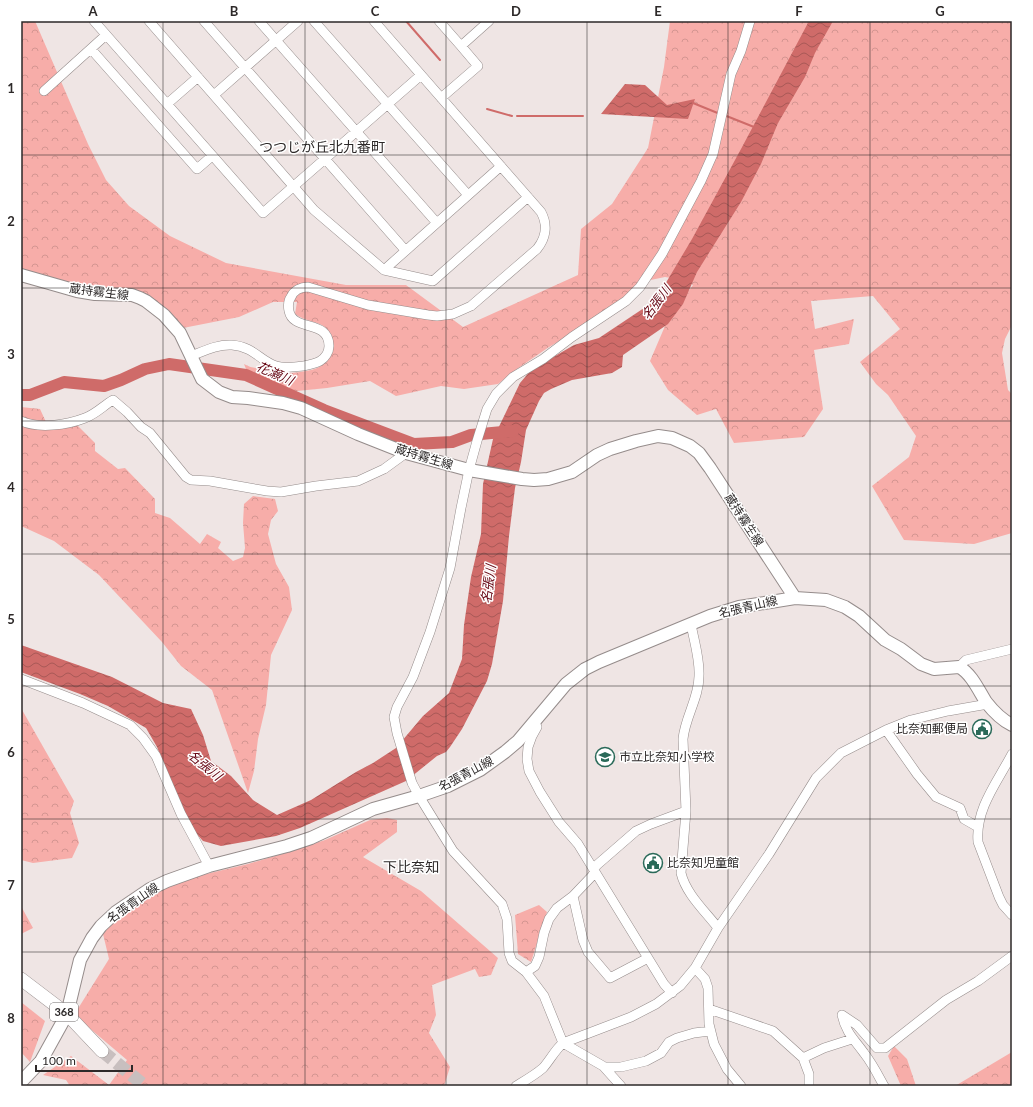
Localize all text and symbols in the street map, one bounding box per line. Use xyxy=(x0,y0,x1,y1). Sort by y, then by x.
text: A xyxy=(87,3,98,19)
text: B xyxy=(230,3,239,19)
text: C xyxy=(371,3,380,19)
text: D xyxy=(511,3,521,19)
text: E xyxy=(654,3,662,19)
text: F xyxy=(795,3,803,19)
text: G xyxy=(935,3,945,19)
text: 1 xyxy=(7,80,15,96)
district label: つつじが丘北九番町 xyxy=(259,138,385,155)
text: 2 xyxy=(7,213,15,229)
street label: 蔵持霧生線 xyxy=(68,280,130,303)
water label: 名張川 xyxy=(638,280,675,322)
text: 3 xyxy=(7,346,15,362)
water label: 花瀬川 xyxy=(254,358,298,389)
street label: 蔵持霧生線 xyxy=(393,441,455,472)
text: 4 xyxy=(7,479,15,495)
street label: 蔵持霧生線 xyxy=(722,490,767,549)
water label: 名張川 xyxy=(477,562,499,604)
street label: 名張青山線 xyxy=(717,592,779,621)
text: 5 xyxy=(7,611,15,627)
public building icon: 比奈知郵便局 xyxy=(971,718,993,740)
place label: 比奈知郵便局 xyxy=(896,721,968,736)
text: 6 xyxy=(7,744,15,760)
school or university icon: 市立比奈知小学校 xyxy=(594,746,616,768)
water label: 名張川 xyxy=(185,747,227,785)
place label: 市立比奈知小学校 xyxy=(619,749,715,764)
street label: 名張青山線 xyxy=(436,753,496,794)
public building icon: 比奈知児童館 xyxy=(642,852,664,874)
place label: 比奈知児童館 xyxy=(667,855,739,870)
district label: 下比奈知 xyxy=(383,858,439,875)
text: 7 xyxy=(7,877,15,893)
street label: 名張青山線 xyxy=(104,879,162,926)
road number: 368 xyxy=(50,1003,78,1021)
text: 8 xyxy=(7,1010,15,1026)
scale bar xyxy=(36,1047,132,1073)
text: 100 m xyxy=(42,1053,76,1068)

